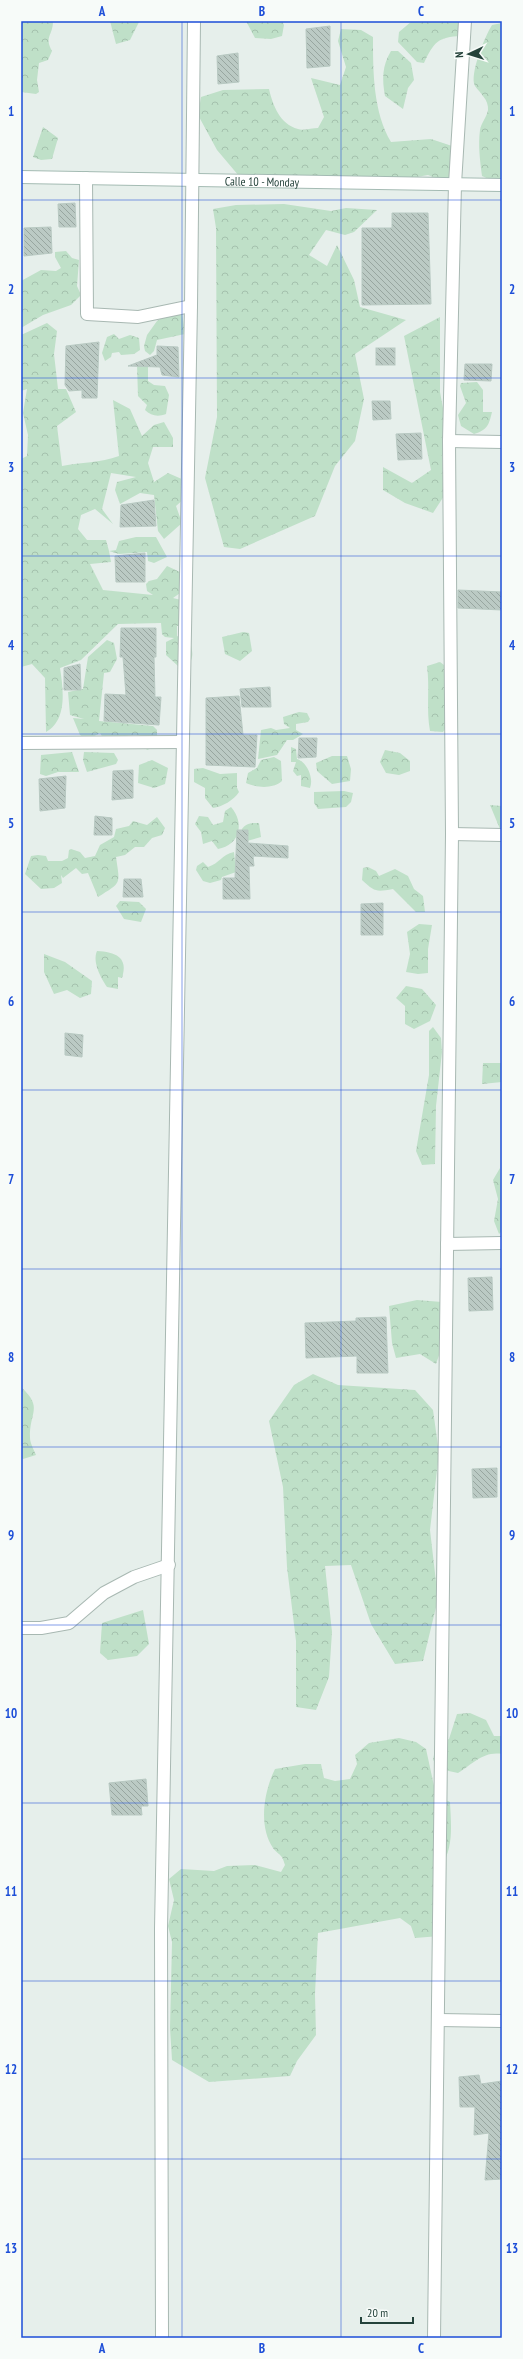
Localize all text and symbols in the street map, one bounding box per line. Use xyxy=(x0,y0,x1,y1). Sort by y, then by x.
text: A xyxy=(98,3,106,20)
text: B xyxy=(259,3,265,20)
text: C xyxy=(418,3,424,20)
north arrow xyxy=(449,34,489,74)
text: N xyxy=(452,51,466,58)
text: 1 xyxy=(8,103,14,120)
text: 1 xyxy=(509,103,515,120)
street label: Calle 10 - Monday xyxy=(225,173,300,189)
text: 2 xyxy=(8,281,14,298)
text: 2 xyxy=(509,281,515,298)
text: 3 xyxy=(8,459,14,476)
text: 3 xyxy=(509,459,515,476)
text: 4 xyxy=(8,637,15,654)
text: 4 xyxy=(509,637,516,654)
text: 5 xyxy=(8,815,14,832)
text: 5 xyxy=(509,815,515,832)
text: 6 xyxy=(8,993,14,1010)
text: 6 xyxy=(509,993,515,1010)
text: 7 xyxy=(8,1171,14,1188)
text: 7 xyxy=(509,1171,515,1188)
text: 8 xyxy=(8,1349,14,1366)
text: 8 xyxy=(509,1349,515,1366)
text: 9 xyxy=(8,1527,14,1544)
text: 9 xyxy=(509,1527,515,1544)
text: 10 xyxy=(5,1705,17,1722)
text: 10 xyxy=(506,1705,518,1722)
text: 11 xyxy=(5,1883,17,1900)
text: 11 xyxy=(506,1883,518,1900)
text: 12 xyxy=(5,2061,17,2078)
text: 12 xyxy=(506,2061,518,2078)
text: 13 xyxy=(5,2240,17,2257)
text: 13 xyxy=(506,2240,518,2257)
scale bar xyxy=(361,2299,413,2325)
text: 20 m xyxy=(367,2305,388,2320)
text: A xyxy=(98,2340,106,2357)
text: B xyxy=(259,2340,265,2357)
text: C xyxy=(418,2340,424,2357)

